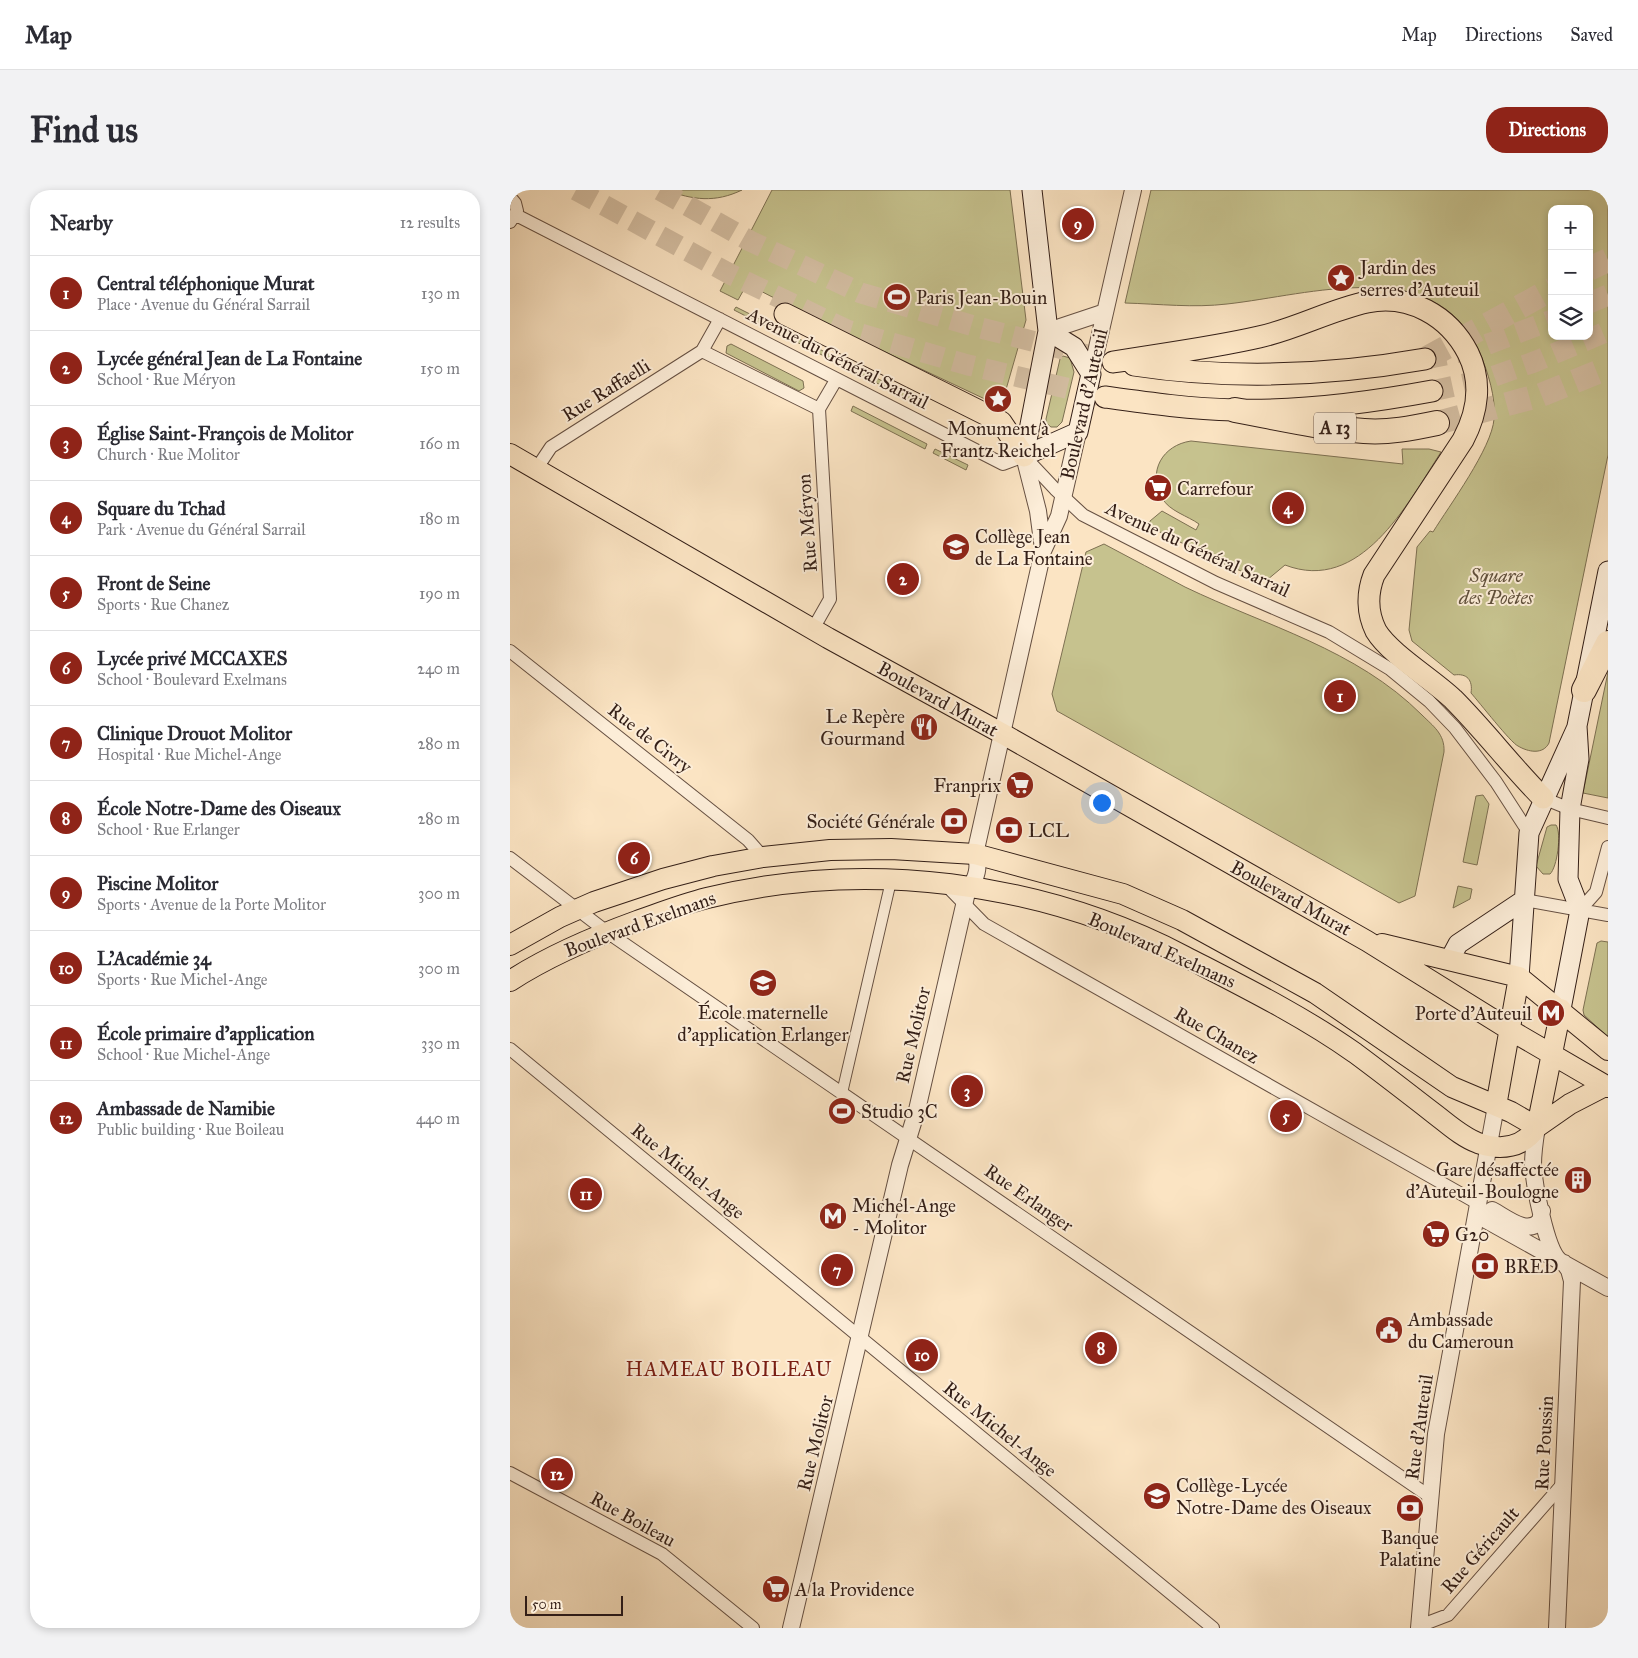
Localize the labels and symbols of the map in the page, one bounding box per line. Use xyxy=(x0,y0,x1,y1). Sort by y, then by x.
pin: 9 xyxy=(1062,205,1094,243)
place label: Jardin des serres d’Auteuil xyxy=(1358,256,1480,301)
place icon: Jardin des serres d’Auteuil xyxy=(1326,263,1356,293)
sports icon: Paris Jean-Bouin xyxy=(882,282,912,312)
place label: Paris Jean-Bouin xyxy=(916,286,1047,310)
street label: Avenue du Général Sarrail xyxy=(742,302,933,414)
street label: Boulevard d'Auteuil xyxy=(1055,325,1113,482)
street label: Rue Raffaelli xyxy=(558,354,654,426)
place icon: Monument à Frantz Reichel xyxy=(983,384,1013,414)
road number: A 13 xyxy=(1314,412,1356,444)
place label: Monument à Frantz Reichel xyxy=(941,417,1056,462)
street label: Rue Méryon xyxy=(792,473,822,573)
supermarket icon: Carrefour xyxy=(1143,473,1173,503)
place label: Carrefour xyxy=(1177,477,1254,500)
pin: 4 xyxy=(1272,489,1304,527)
street label: Avenue du Général Sarrail xyxy=(1101,496,1295,602)
place label: Collège Jean de La Fontaine xyxy=(975,525,1093,570)
school or university icon: Collège Jean de La Fontaine xyxy=(941,532,971,562)
pin: 2 xyxy=(887,560,919,598)
park label: Square des Poètes xyxy=(1458,564,1533,609)
street label: Boulevard Murat xyxy=(874,656,1003,742)
pin: 1 xyxy=(1324,677,1356,715)
street label: Rue de Civry xyxy=(603,698,697,779)
place label: Le Repère Gourmand xyxy=(820,705,905,750)
restaurant icon: Le Repère Gourmand xyxy=(909,712,939,742)
supermarket icon: Franprix xyxy=(1005,770,1035,800)
place label: Franprix xyxy=(933,774,1002,797)
your location xyxy=(1089,790,1115,816)
bank icon: Société Générale xyxy=(939,806,969,836)
place label: Société Générale xyxy=(806,810,935,833)
bank icon: LCL xyxy=(994,815,1024,845)
place label: LCL xyxy=(1028,819,1069,842)
pin: 6 xyxy=(618,839,650,877)
street label: Boulevard Murat xyxy=(1227,855,1356,941)
street label: Boulevard Exelmans xyxy=(561,886,719,962)
street label: Boulevard Exelmans xyxy=(1085,907,1239,993)
school or university icon: École maternelle d'application Erlanger xyxy=(748,968,778,998)
street label: Rue Molitor xyxy=(891,984,935,1085)
metro station icon: Porte d'Auteuil xyxy=(1536,998,1566,1028)
place label: École maternelle d'application Erlanger xyxy=(677,1000,849,1047)
street label: Rue Chanez xyxy=(1171,1002,1264,1069)
place label: Porte d'Auteuil xyxy=(1415,1002,1533,1025)
pin: 3 xyxy=(951,1072,983,1110)
sports icon: Studio 3C xyxy=(827,1096,857,1126)
pin: 5 xyxy=(1270,1097,1302,1135)
place label: Studio 3C xyxy=(861,1100,938,1123)
street label: Rue Michel-Ange xyxy=(626,1118,749,1225)
place label: Gare désaffectée d'Auteuil-Boulogne xyxy=(1406,1158,1559,1204)
street label: Rue Erlanger xyxy=(980,1159,1079,1238)
building icon: Gare désaffectée d'Auteuil-Boulogne xyxy=(1563,1165,1593,1195)
pin: 11 xyxy=(570,1175,602,1213)
place label: Michel-Ange - Molitor xyxy=(852,1194,956,1239)
metro station icon: Michel-Ange - Molitor xyxy=(818,1201,848,1231)
supermarket icon: G20 xyxy=(1421,1219,1451,1249)
place label: G20 xyxy=(1455,1223,1489,1246)
pin: 7 xyxy=(821,1251,853,1289)
bank icon: BRED xyxy=(1470,1251,1500,1281)
place label: BRED xyxy=(1504,1255,1558,1278)
place label: Ambassade du Cameroun xyxy=(1407,1308,1514,1353)
public building icon: Ambassade du Cameroun xyxy=(1374,1315,1404,1345)
pin: 8 xyxy=(1085,1329,1117,1367)
pin: 10 xyxy=(906,1336,938,1374)
district label: HAMEAU BOILEAU xyxy=(626,1357,832,1381)
street label: Rue d'Auteuil xyxy=(1400,1372,1438,1481)
street label: Rue Michel-Ange xyxy=(938,1376,1061,1483)
street label: Rue Molitor xyxy=(792,1392,838,1493)
street label: Rue Poussin xyxy=(1530,1395,1558,1491)
pin: 12 xyxy=(541,1455,573,1493)
place label: Collège-Lycée Notre-Dame des Oiseaux xyxy=(1176,1474,1372,1519)
school or university icon: Collège-Lycée Notre-Dame des Oiseaux xyxy=(1142,1481,1172,1511)
street label: Rue Boileau xyxy=(586,1486,680,1552)
bank icon: Banque Palatine xyxy=(1395,1493,1425,1523)
street label: Rue Géricault xyxy=(1436,1502,1524,1598)
place label: Banque Palatine xyxy=(1379,1526,1441,1571)
supermarket icon: A la Providence xyxy=(761,1574,791,1604)
place label: A la Providence xyxy=(794,1578,915,1601)
scale bar xyxy=(525,1593,622,1616)

